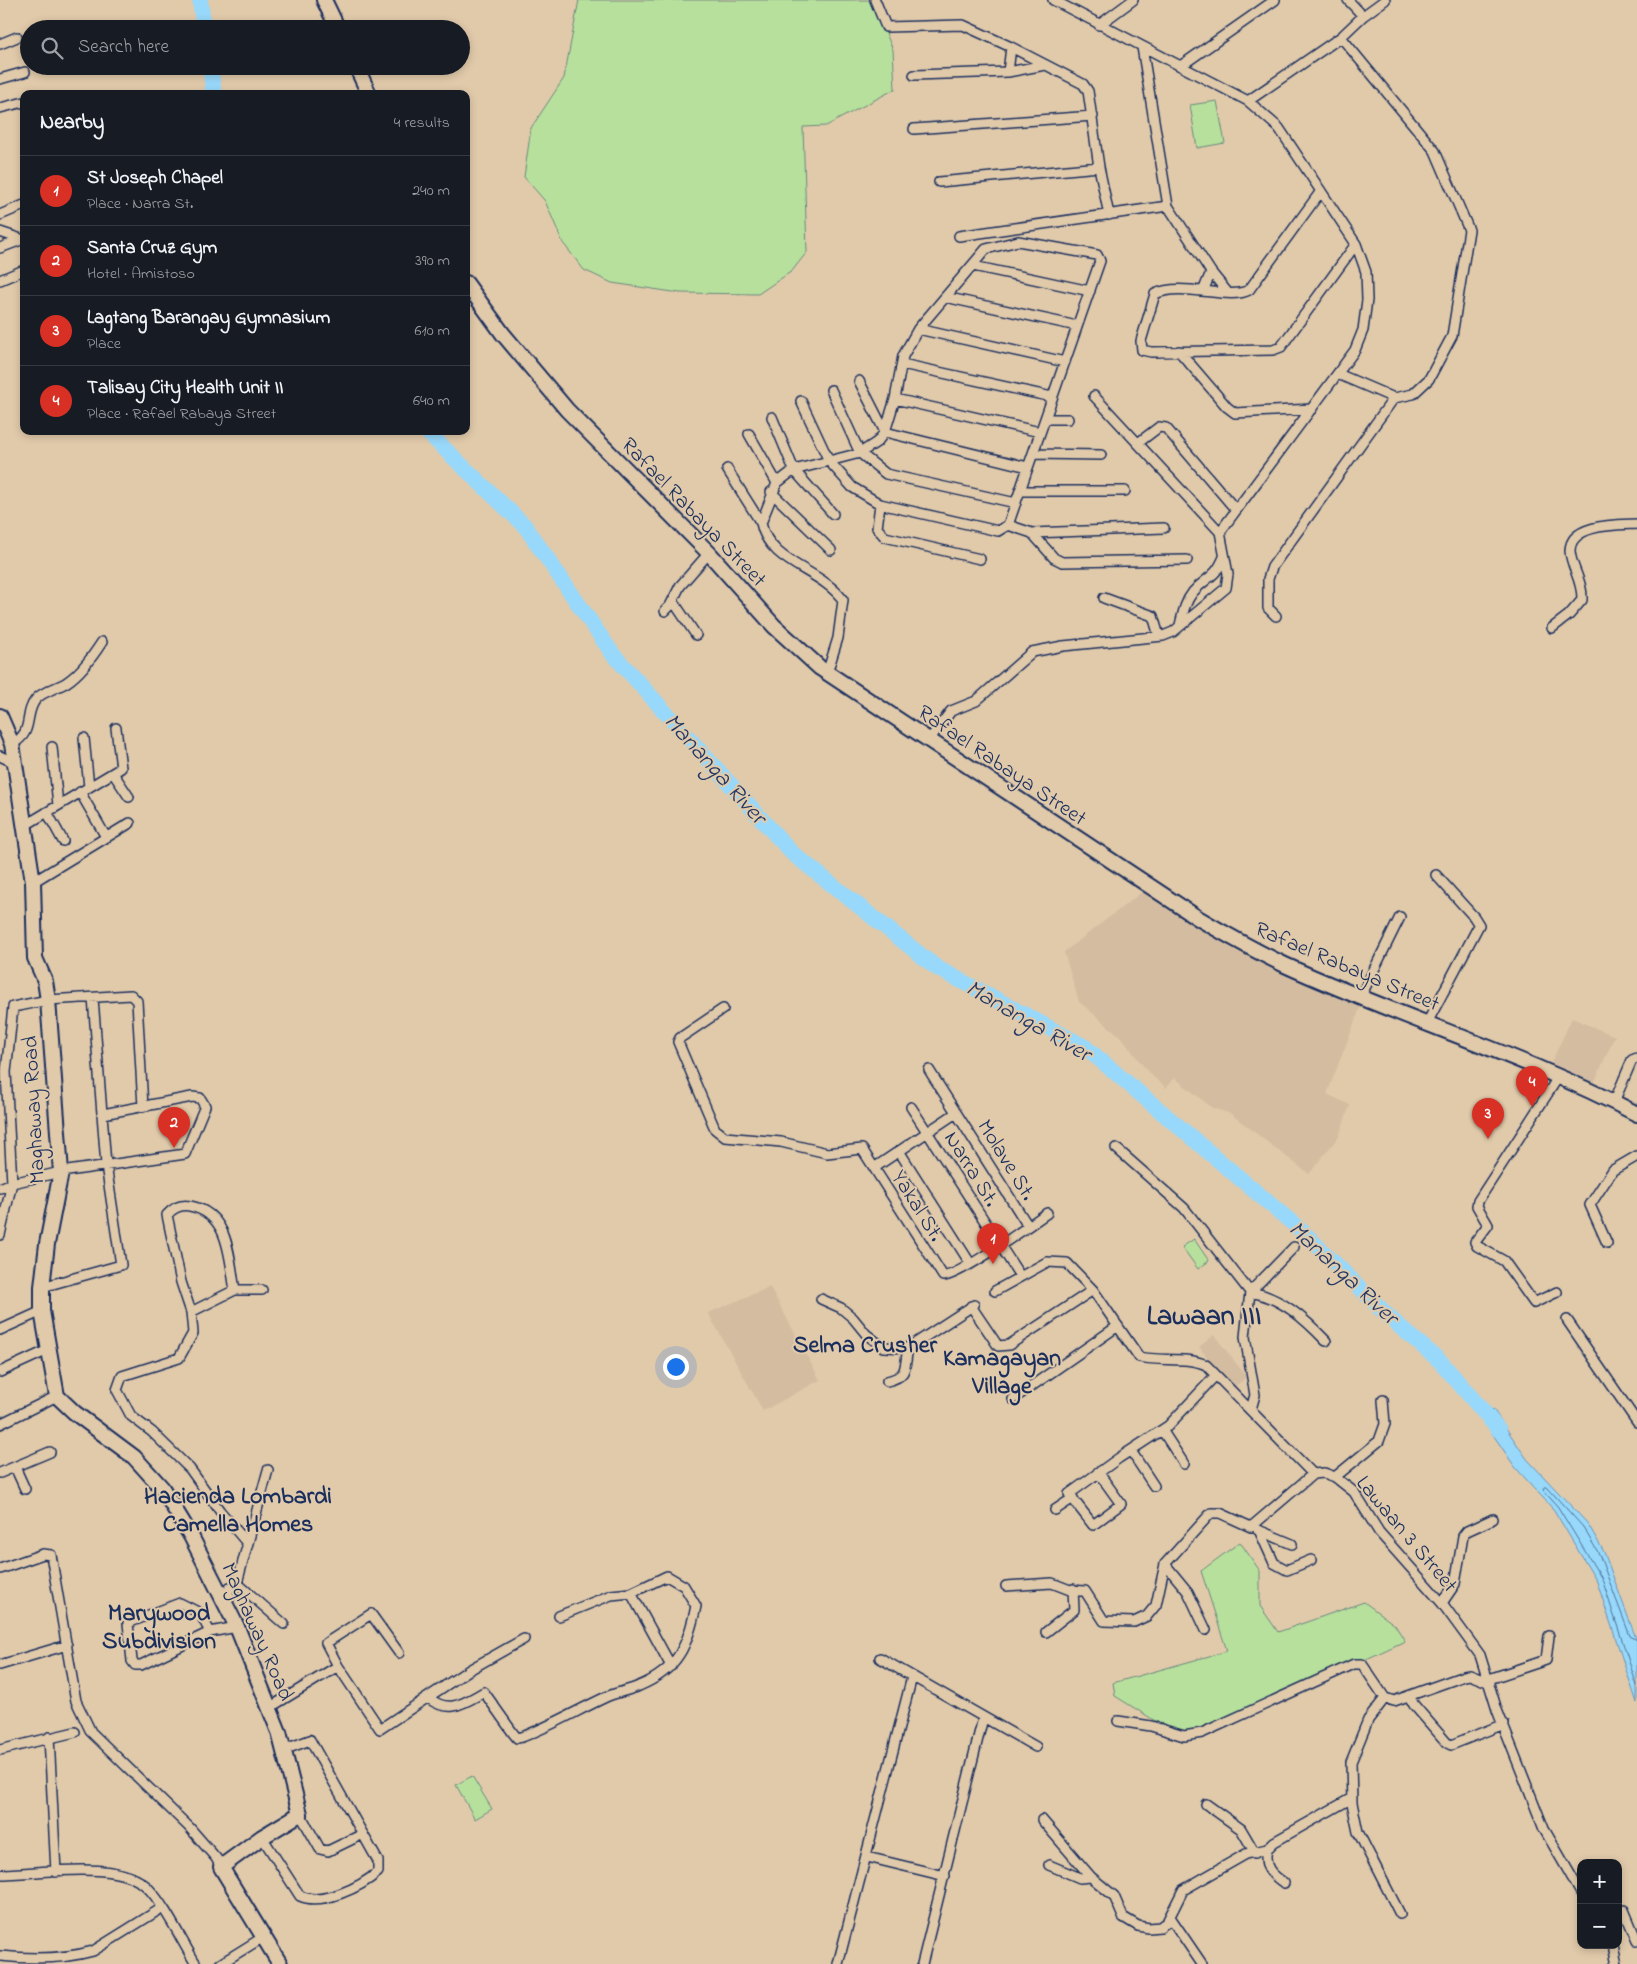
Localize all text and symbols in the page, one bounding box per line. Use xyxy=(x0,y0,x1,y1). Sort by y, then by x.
search box xyxy=(20,20,470,75)
icon: search xyxy=(38,34,66,62)
text: Search here xyxy=(78,34,169,61)
text: Nearby xyxy=(40,108,104,138)
text: 4 results xyxy=(394,111,450,135)
text: St Joseph Chapel xyxy=(87,165,223,192)
text: 1 xyxy=(53,179,59,203)
text: 240 m xyxy=(412,179,450,203)
text: Place · Narra St. xyxy=(87,192,193,216)
text: Santa Cruz Gym xyxy=(87,235,217,262)
text: 2 xyxy=(52,249,60,273)
text: 390 m xyxy=(415,249,450,273)
text: Hotel · Amistoso xyxy=(87,262,195,286)
text: Lagtang Barangay Gymnasium xyxy=(87,305,330,332)
text: 3 xyxy=(53,319,59,343)
text: 610 m xyxy=(415,319,450,343)
text: Place xyxy=(87,332,121,356)
text: Talisay City Health Unit II xyxy=(87,375,284,402)
text: 4 xyxy=(53,389,59,413)
text: 640 m xyxy=(413,389,450,413)
text: Place · Rafael Rabaya Street xyxy=(87,402,276,426)
street label: Rafael Rabaya Street xyxy=(612,431,773,596)
street label: Rafael Rabaya Street xyxy=(910,698,1093,836)
water label: Mananga River xyxy=(654,706,776,835)
street label: Rafael Rabaya Street xyxy=(1249,914,1445,1022)
water label: Mananga River xyxy=(959,972,1099,1074)
street label: Maghaway Road xyxy=(15,1035,56,1185)
pin: 4 xyxy=(1516,1066,1548,1107)
pin: 3 xyxy=(1472,1098,1504,1139)
pin: 2 xyxy=(158,1107,190,1148)
street label: Molave St. xyxy=(968,1114,1043,1207)
street label: Narra St. xyxy=(935,1126,1006,1214)
street label: Yakal St. xyxy=(882,1165,951,1248)
water label: Mananga River xyxy=(1279,1213,1407,1336)
pin: 1 xyxy=(977,1223,1009,1264)
district label: Lawaan III xyxy=(1147,1297,1261,1338)
district label: Selma Crusher xyxy=(793,1329,937,1364)
district label: Kamagayan Village xyxy=(943,1342,1061,1406)
your location xyxy=(663,1354,689,1380)
street label: Lawaan 3 Street xyxy=(1347,1469,1465,1601)
district label: Hacienda Lombardi Camella Homes xyxy=(144,1480,332,1543)
street label: Maghaway Road xyxy=(211,1558,301,1707)
district label: Marywood Subdivision xyxy=(102,1597,216,1660)
map controls xyxy=(1577,1859,1622,1949)
button: + xyxy=(1577,1859,1622,1904)
button: − xyxy=(1577,1904,1622,1949)

